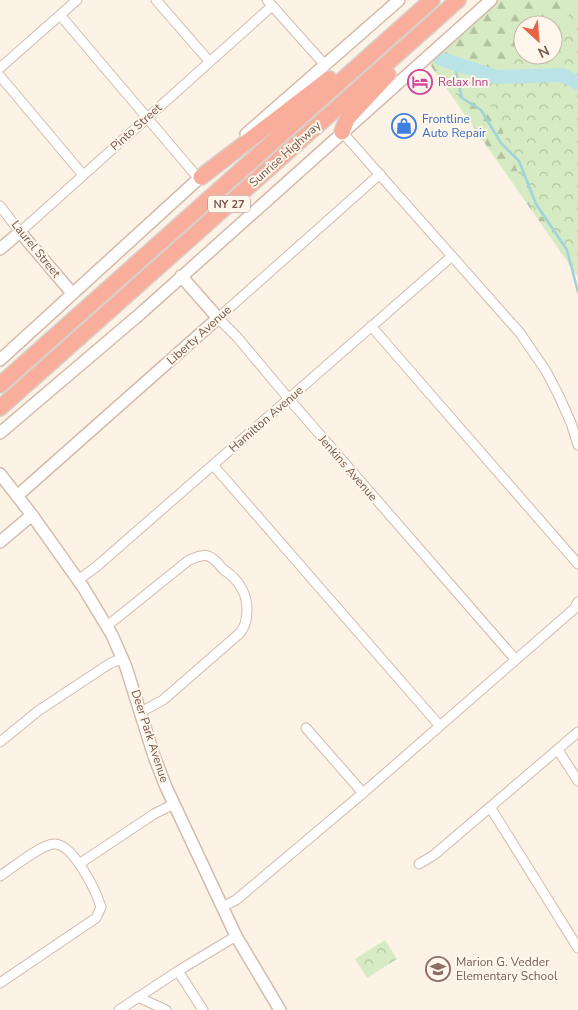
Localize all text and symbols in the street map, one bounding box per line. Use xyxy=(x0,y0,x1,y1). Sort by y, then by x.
north arrow xyxy=(513,15,563,65)
text: N xyxy=(535,40,552,62)
hotel icon: Relax Inn xyxy=(407,69,433,95)
place label: Relax Inn xyxy=(438,74,488,90)
street label: Pinto Street xyxy=(107,99,166,154)
place label: Frontline Auto Repair xyxy=(422,111,487,141)
shop icon: Frontline Auto Repair xyxy=(391,113,417,139)
street label: Sunrise Highway xyxy=(246,117,325,191)
road number: NY 27 xyxy=(208,195,250,212)
street label: Laurel Street xyxy=(8,217,65,282)
street label: Liberty Avenue xyxy=(163,302,235,368)
street label: Hamilton Avenue xyxy=(225,382,307,456)
street label: Jenkins Avenue xyxy=(314,431,381,504)
street label: Deer Park Avenue xyxy=(127,687,173,785)
place label: Marion G. Vedder Elementary School xyxy=(456,954,558,984)
school or university icon: Marion G. Vedder Elementary School xyxy=(425,956,451,982)

